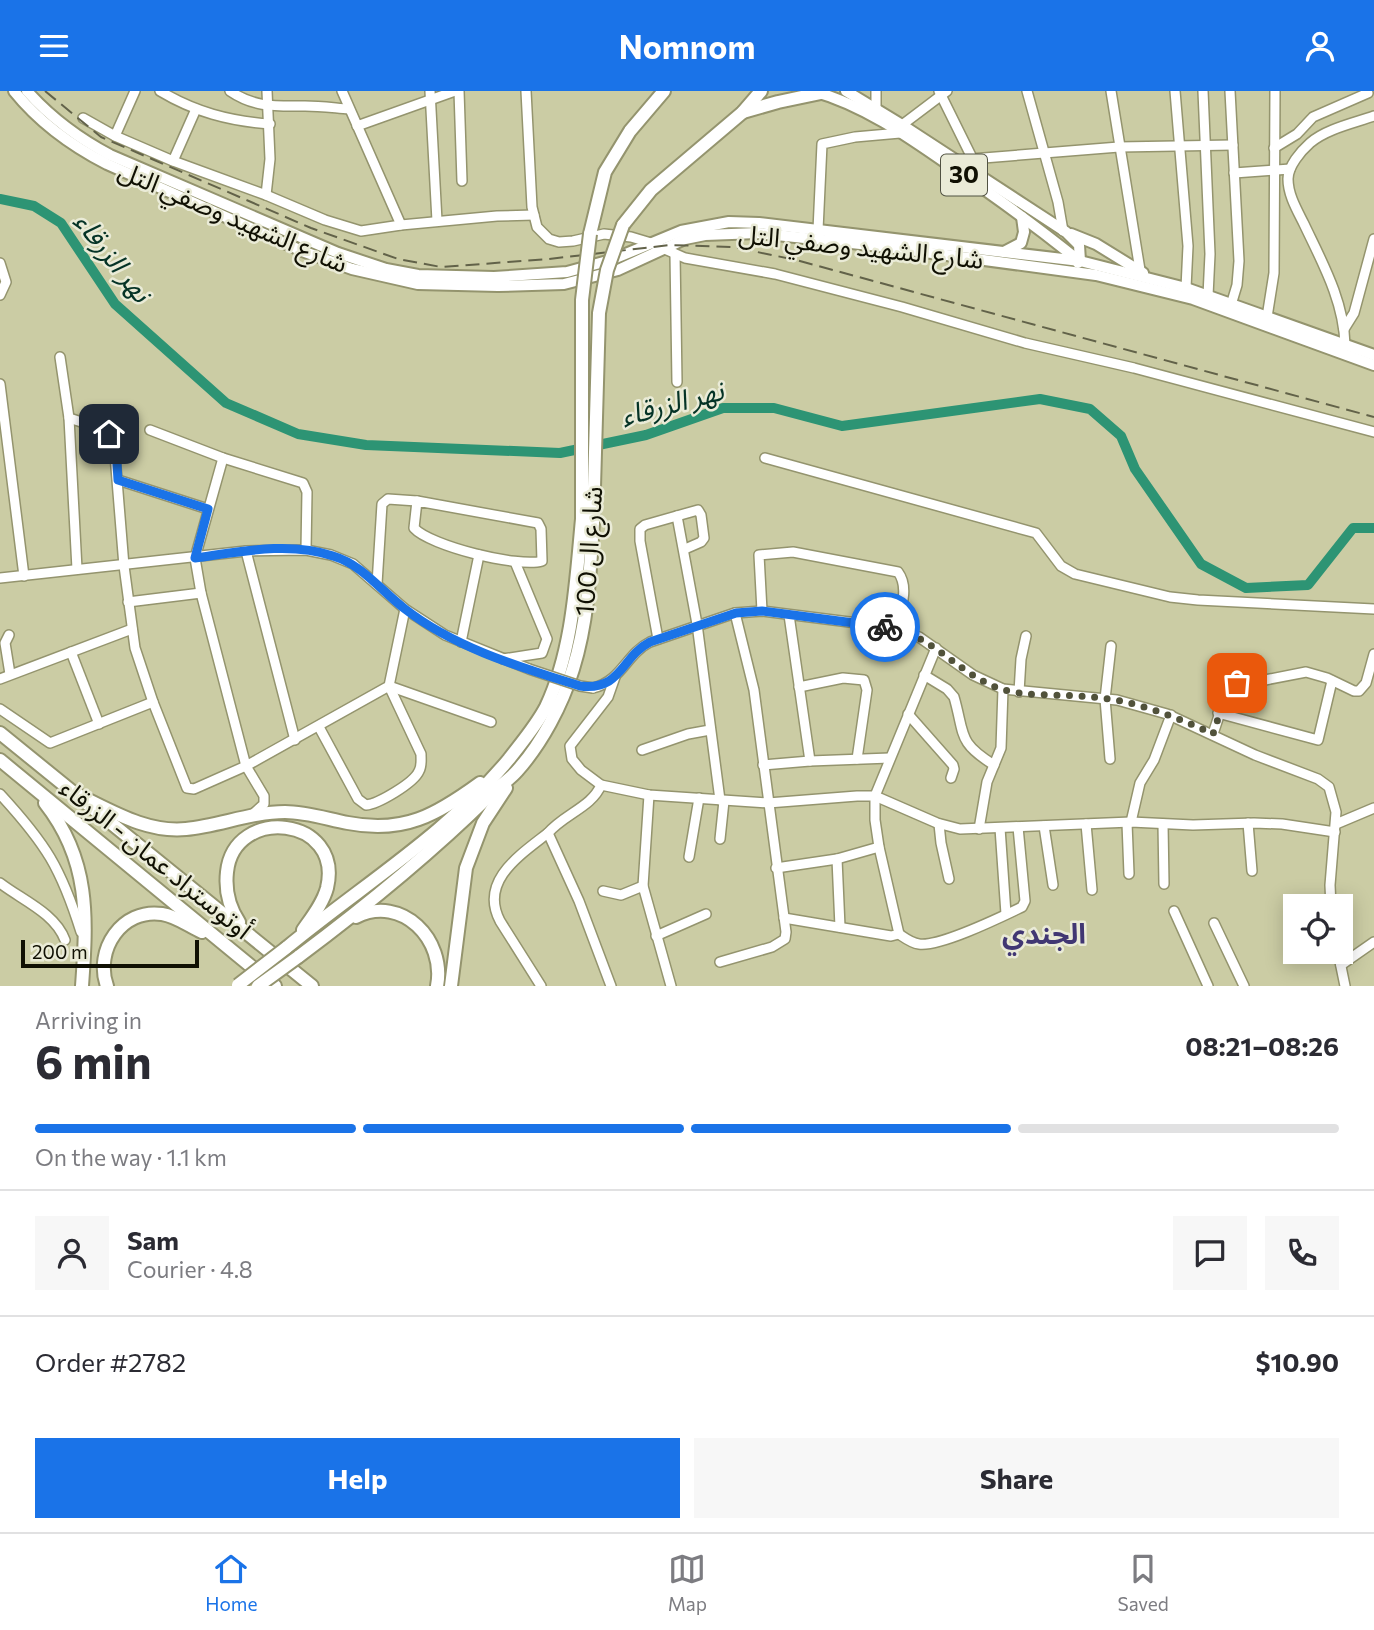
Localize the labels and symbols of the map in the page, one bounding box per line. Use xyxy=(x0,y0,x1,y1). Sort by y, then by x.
street label: شارع الشهيد وصفي التل xyxy=(112,153,353,284)
road number: 30 xyxy=(941,155,987,195)
water label: نهر الزرقاء xyxy=(67,205,161,310)
street label: شارع الشهيد وصفي التل xyxy=(737,217,985,280)
water label: نهر الزرقاء xyxy=(617,372,729,433)
pin xyxy=(79,404,139,464)
street label: شارع ال 100 xyxy=(568,485,612,617)
courier xyxy=(850,592,920,662)
pin xyxy=(1207,653,1267,713)
street label: أوتوستراد عمان - الزرقاء xyxy=(54,771,259,945)
district label: الجندي xyxy=(1002,916,1086,956)
scale bar xyxy=(21,937,200,969)

